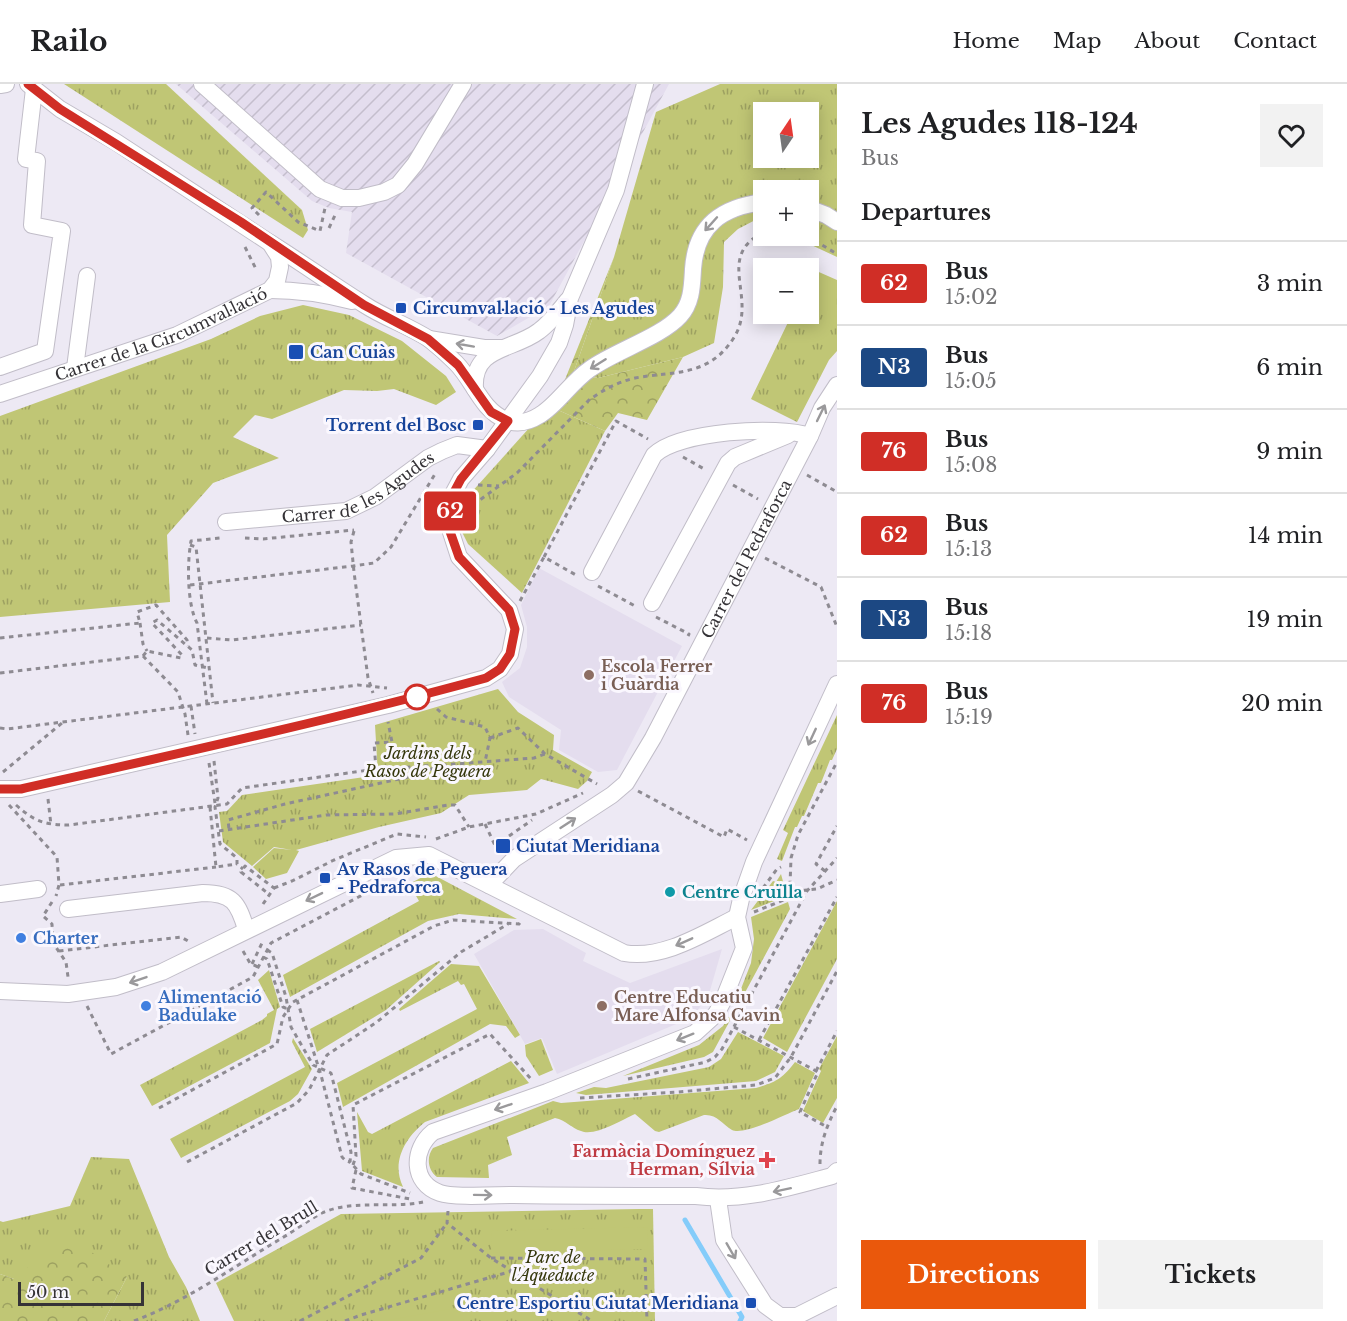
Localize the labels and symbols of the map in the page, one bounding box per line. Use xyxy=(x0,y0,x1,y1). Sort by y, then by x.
north arrow xyxy=(753,102,819,168)
one-way arrow xyxy=(704,216,718,231)
street label: Carrer de la Circumval·lació xyxy=(52,283,270,385)
place label: Circumval·lació - Les Agudes xyxy=(413,298,655,318)
marker: Circumval·lació - Les Agudes xyxy=(394,301,408,315)
one-way arrow xyxy=(455,340,475,351)
place label: Can Cuiàs xyxy=(310,342,395,362)
marker: Can Cuiàs xyxy=(287,343,305,361)
one-way arrow xyxy=(590,358,607,370)
one-way arrow xyxy=(815,404,827,422)
place label: Torrent del Bosc xyxy=(326,415,466,435)
marker: Torrent del Bosc xyxy=(471,418,485,432)
street label: Carrer de les Agudes xyxy=(281,447,437,527)
street label: Carrer del Pedraforca xyxy=(697,476,796,642)
line badge: 62 xyxy=(423,492,477,530)
place label: Escola Ferrer i Guàrdia xyxy=(601,656,712,694)
marker: Escola Ferrer i Guàrdia xyxy=(582,668,596,682)
unlabelled marker xyxy=(404,684,430,710)
one-way arrow xyxy=(806,727,818,745)
park label: Jardins dels Rasos de Peguera xyxy=(364,743,491,781)
one-way arrow xyxy=(559,817,576,829)
place label: Ciutat Meridiana xyxy=(516,836,660,856)
marker: Ciutat Meridiana xyxy=(494,837,512,855)
place label: Av Rasos de Peguera - Pedraforca xyxy=(336,859,508,897)
marker: Av Rasos de Peguera - Pedraforca xyxy=(318,871,332,885)
place label: Centre Cruïlla xyxy=(682,882,803,902)
marker: Centre Cruïlla xyxy=(663,885,677,899)
one-way arrow xyxy=(306,891,324,903)
place label: Charter xyxy=(33,928,98,948)
marker: Charter xyxy=(14,931,28,945)
one-way arrow xyxy=(676,936,694,948)
one-way arrow xyxy=(129,975,148,986)
place label: Alimentació Badulake xyxy=(157,987,262,1025)
place label: Centre Educatiu Mare Alfonsa Cavin xyxy=(614,987,781,1025)
marker: Alimentació Badulake xyxy=(139,999,153,1013)
marker: Centre Educatiu Mare Alfonsa Cavin xyxy=(595,999,609,1013)
one-way arrow xyxy=(676,1032,695,1043)
one-way arrow xyxy=(494,1102,513,1113)
place label: Farmàcia Domínguez Herman, Sílvia xyxy=(572,1141,755,1179)
marker: Farmàcia Domínguez Herman, Sílvia xyxy=(760,1153,774,1167)
one-way arrow xyxy=(773,1184,792,1196)
one-way arrow xyxy=(473,1189,493,1201)
street label: Carrer del Brull xyxy=(201,1196,321,1280)
one-way arrow xyxy=(725,1242,737,1259)
park label: Parc de l'Aqüeducte xyxy=(512,1247,595,1285)
scale bar xyxy=(18,1279,144,1306)
place label: Centre Esportiu Ciutat Meridiana xyxy=(456,1293,739,1313)
marker: Centre Esportiu Ciutat Meridiana xyxy=(744,1296,758,1310)

